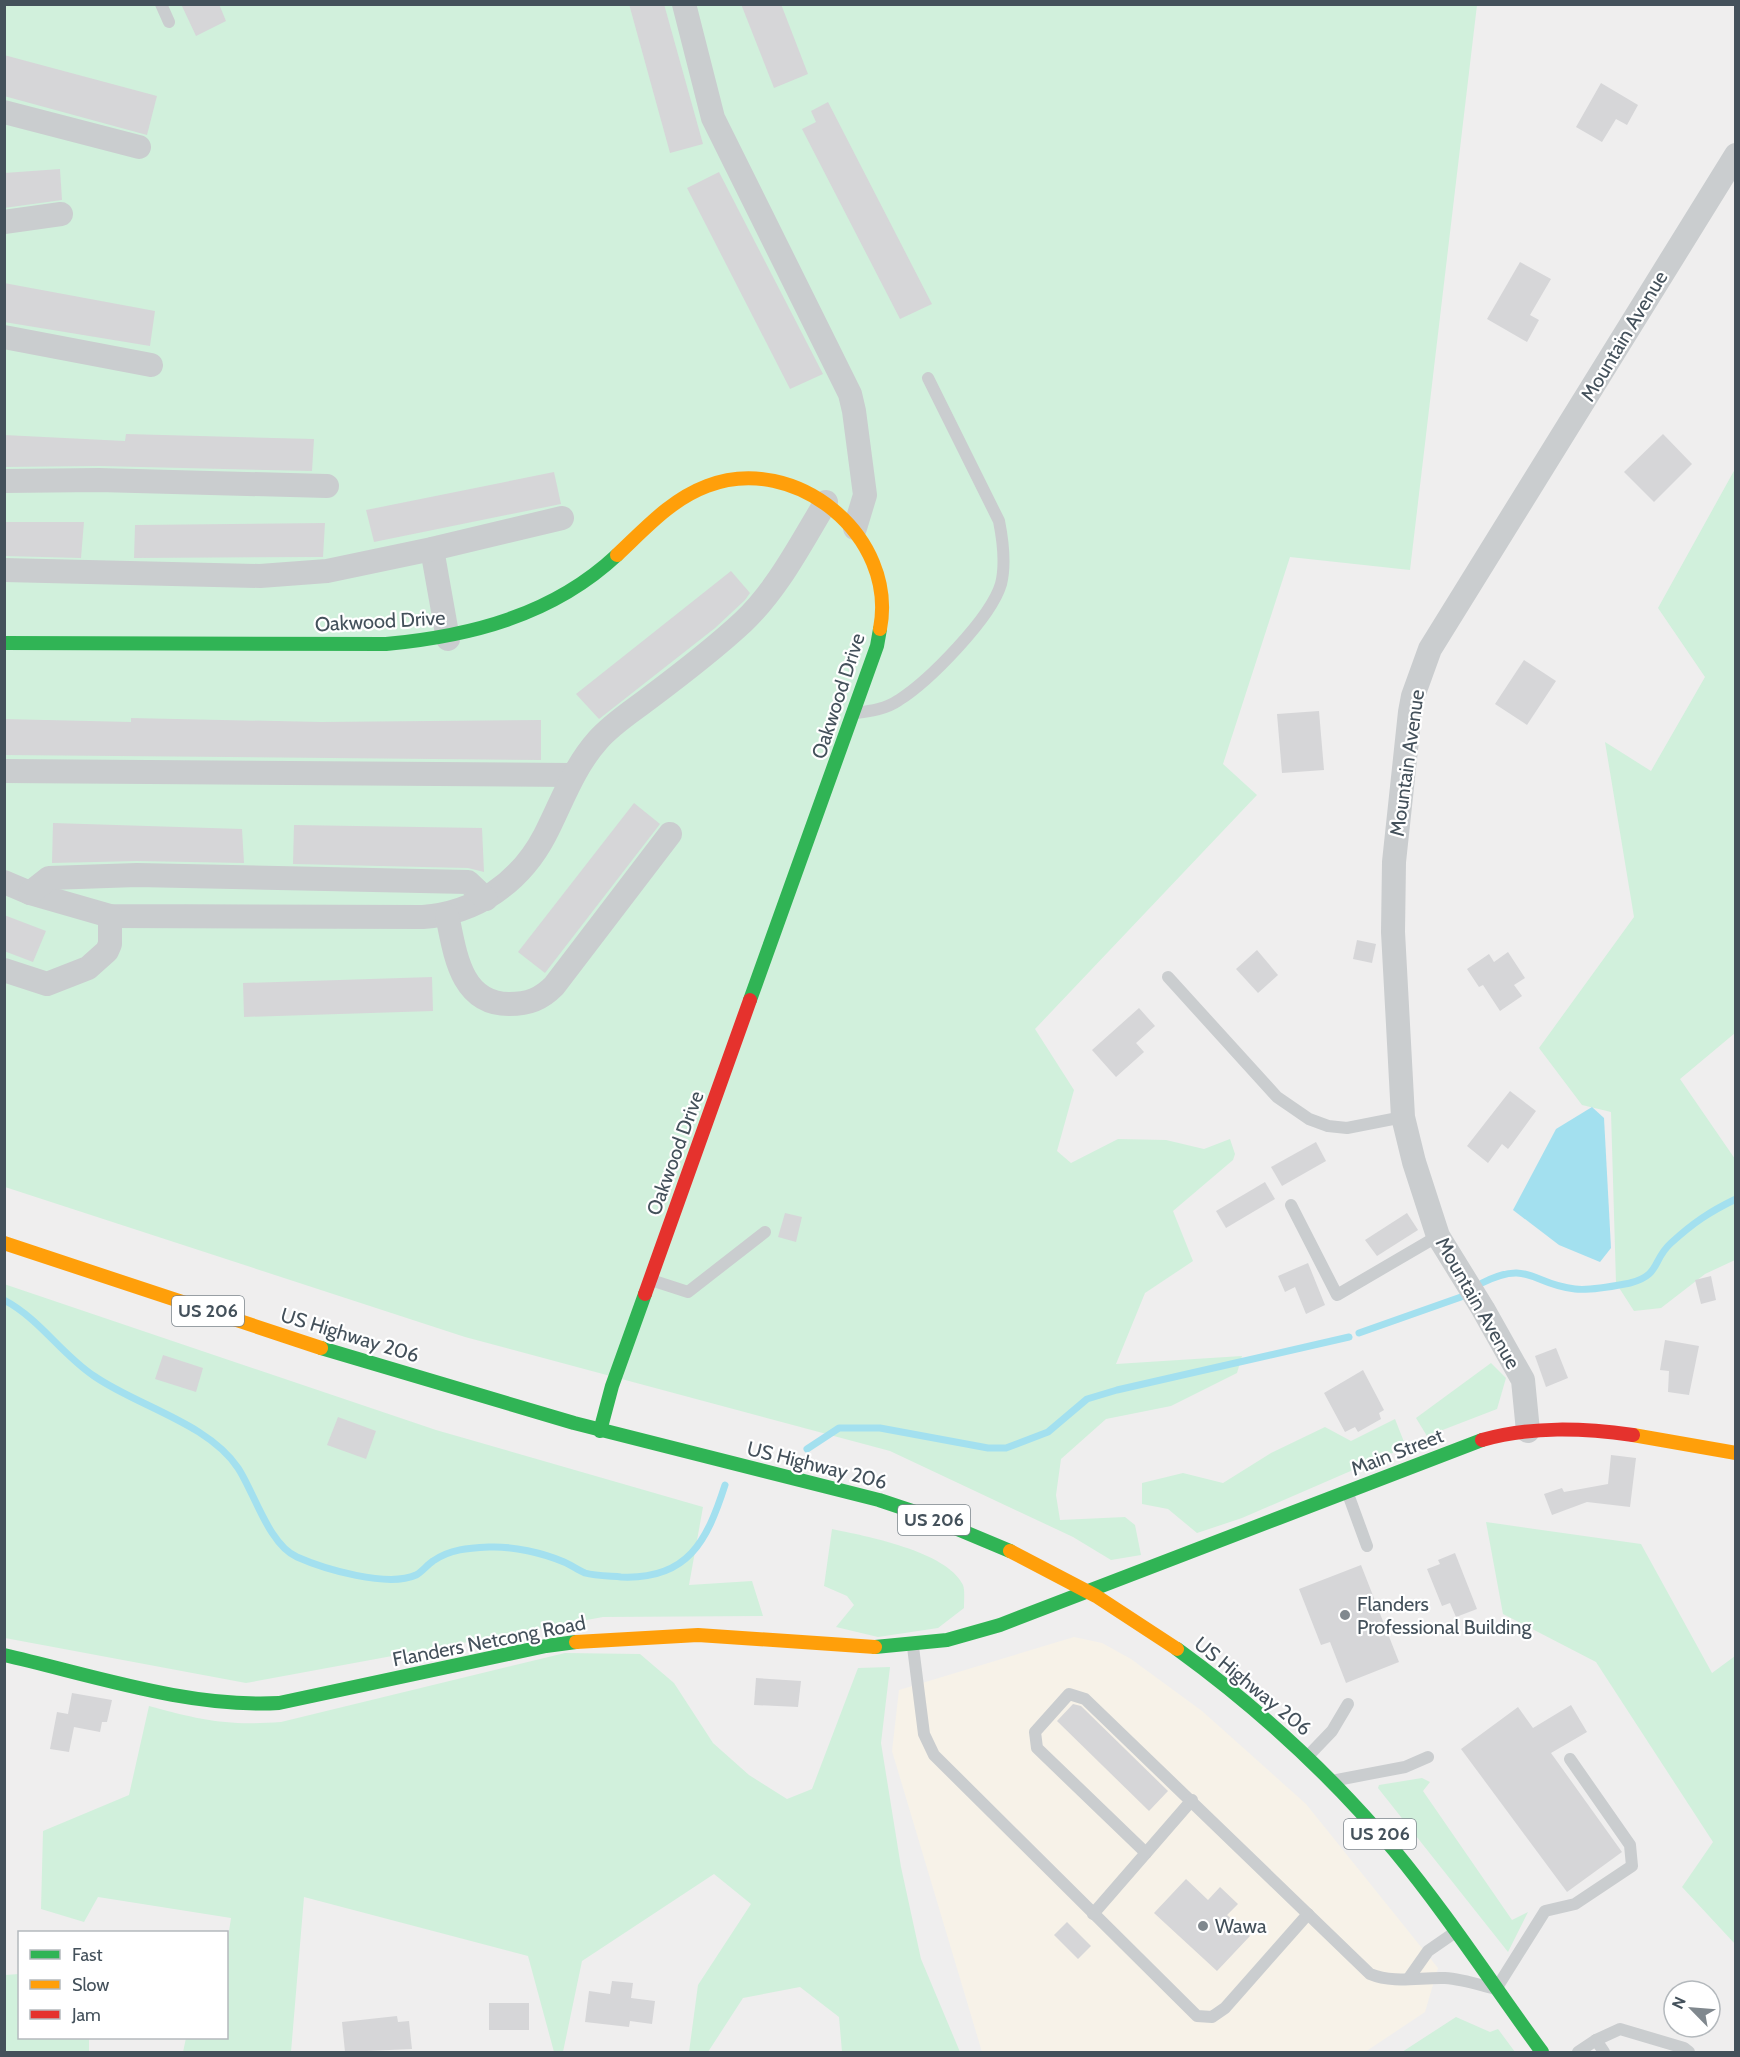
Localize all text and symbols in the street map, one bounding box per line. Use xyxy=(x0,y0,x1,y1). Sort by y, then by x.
street label: Mountain Avenue xyxy=(1576,266,1672,406)
street label: Oakwood Drive xyxy=(314,606,446,636)
street label: Oakwood Drive xyxy=(806,630,870,762)
street label: Mountain Avenue xyxy=(1385,688,1429,838)
street label: Oakwood Drive xyxy=(641,1088,709,1218)
street label: Mountain Avenue xyxy=(1431,1233,1525,1373)
road number: US 206 xyxy=(172,1296,244,1326)
street label: US Highway 206 xyxy=(278,1303,422,1367)
street label: Main Street xyxy=(1347,1423,1447,1481)
street label: US Highway 206 xyxy=(744,1436,890,1494)
road number: US 206 xyxy=(898,1505,970,1535)
place label: Flanders Professional Building xyxy=(1357,1592,1532,1639)
marker: Flanders Professional Building xyxy=(1338,1608,1352,1622)
street label: Flanders Netcong Road xyxy=(390,1611,588,1671)
street label: US Highway 206 xyxy=(1190,1632,1316,1740)
road number: US 206 xyxy=(1344,1819,1416,1849)
place label: Wawa xyxy=(1215,1914,1267,1938)
marker: Wawa xyxy=(1196,1919,1210,1933)
legend xyxy=(18,1931,228,2039)
text: Fast xyxy=(72,1944,103,1966)
text: Slow xyxy=(72,1974,109,1996)
north arrow xyxy=(1662,1979,1722,2039)
text: N xyxy=(1668,1994,1690,2012)
text: Jam xyxy=(71,2004,101,2026)

